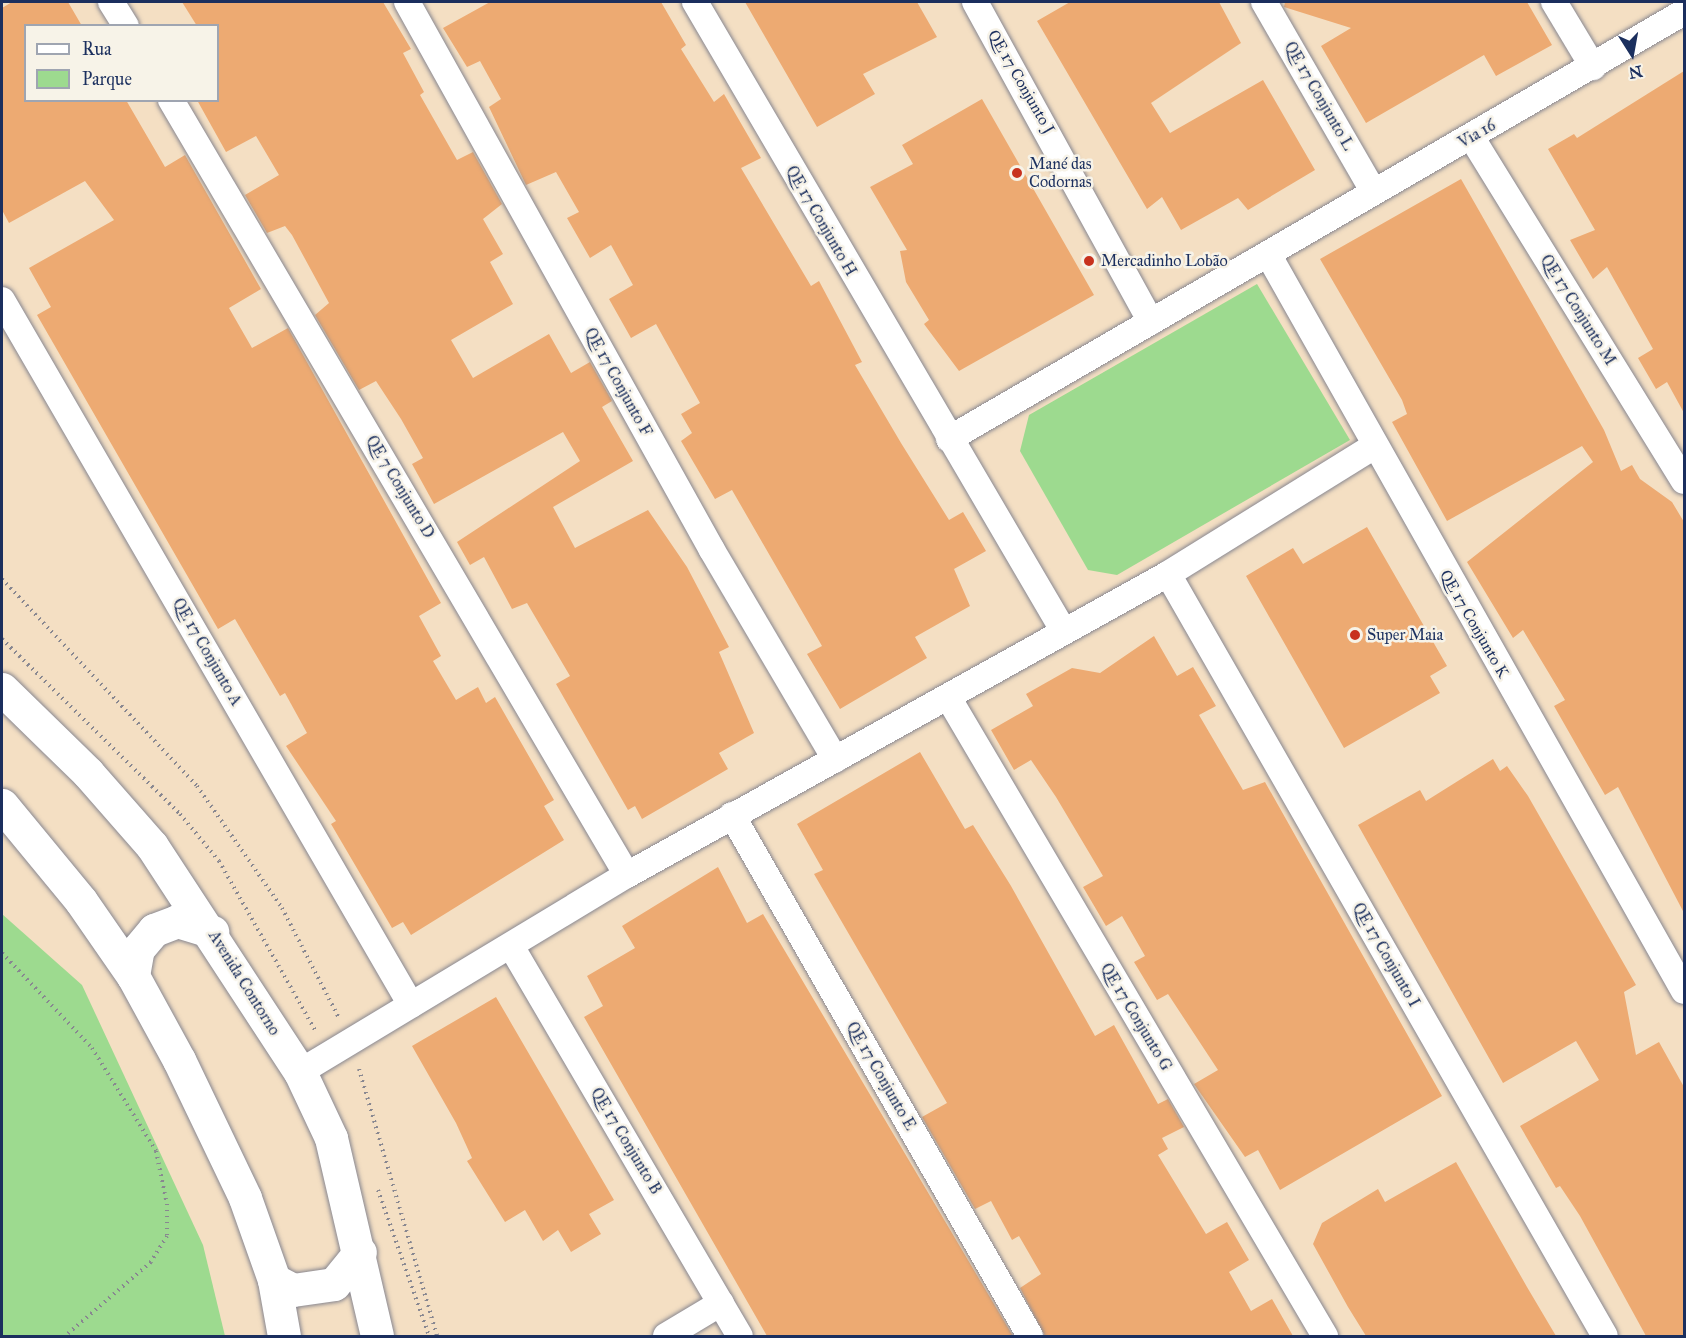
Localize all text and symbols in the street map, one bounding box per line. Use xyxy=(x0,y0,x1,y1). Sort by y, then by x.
legend xyxy=(24,24,219,102)
north arrow xyxy=(1602,24,1662,84)
street label: QE 17 Conjunto J xyxy=(983,27,1059,137)
text: Rua xyxy=(82,38,112,60)
street label: QE 17 Conjunto L xyxy=(1280,38,1358,154)
text: N xyxy=(1627,62,1644,83)
text: Parque xyxy=(82,68,132,90)
street label: Via 16 xyxy=(1455,116,1499,152)
place label: Mané das Codornas xyxy=(1029,154,1092,192)
street label: QE 17 Conjunto H xyxy=(782,162,860,280)
marker: Mané das Codornas xyxy=(1010,166,1024,180)
place label: Mercadinho Lobão xyxy=(1101,251,1228,271)
street label: QE 17 Conjunto M xyxy=(1536,251,1620,369)
marker: Mercadinho Lobão xyxy=(1082,254,1096,268)
street label: QE 17 Conjunto F xyxy=(580,324,656,440)
street label: QE 7 Conjunto D xyxy=(362,432,438,542)
street label: QE 17 Conjunto K xyxy=(1435,566,1513,682)
street label: QE 17 Conjunto A xyxy=(168,595,246,709)
place label: Super Maia xyxy=(1367,625,1443,645)
marker: Super Maia xyxy=(1348,628,1362,642)
street label: QE 17 Conjunto I xyxy=(1348,899,1424,1011)
street label: Avenida Contorno xyxy=(204,927,284,1039)
street label: QE 17 Conjunto G xyxy=(1096,960,1176,1074)
street label: QE 17 Conjunto E xyxy=(842,1018,920,1134)
street label: QE 17 Conjunto B xyxy=(587,1084,665,1198)

